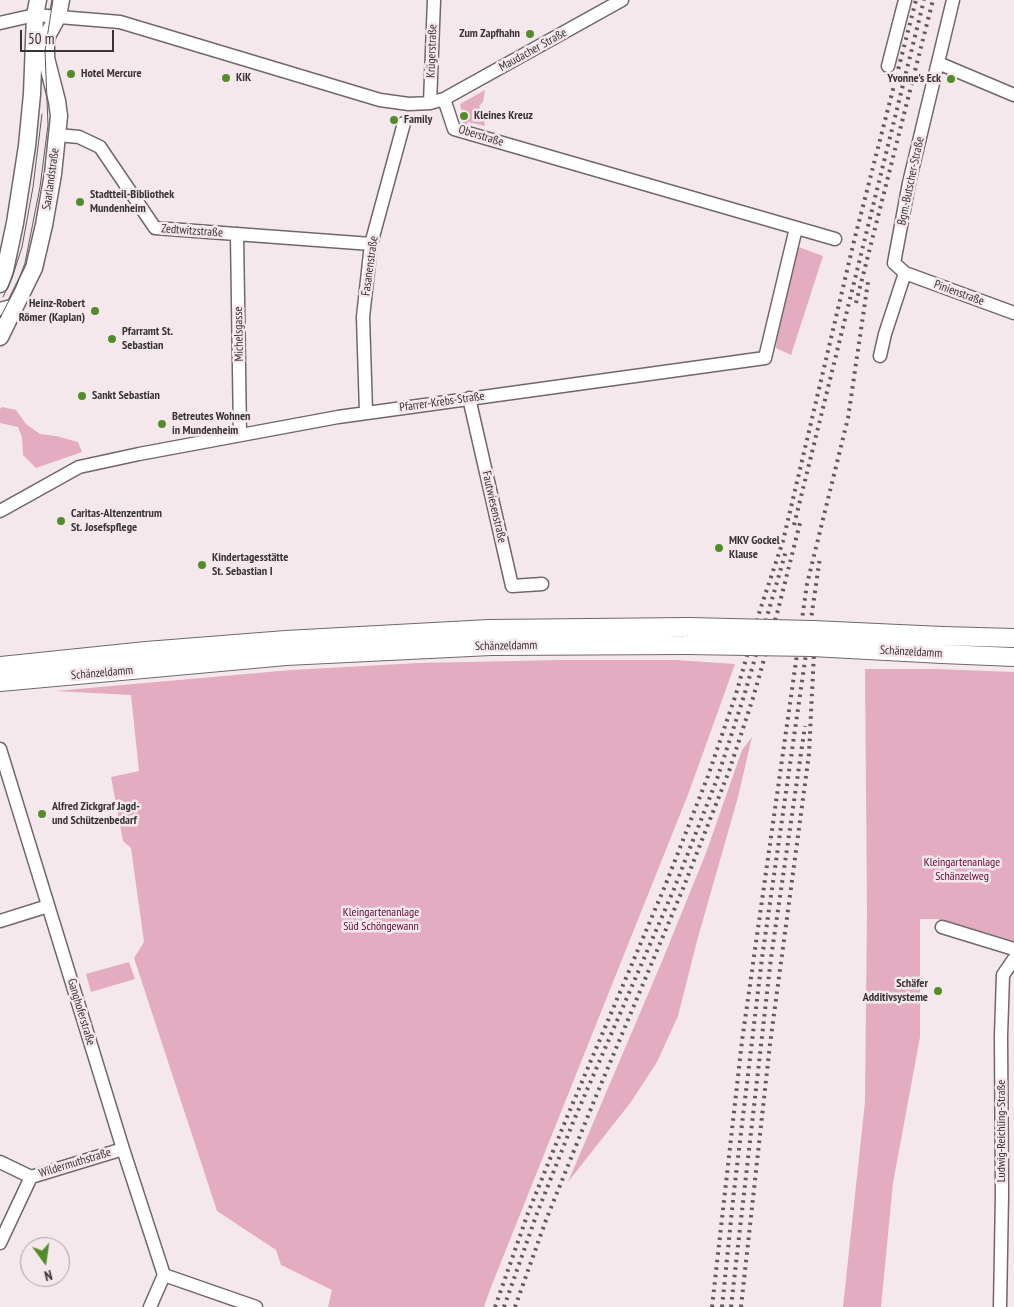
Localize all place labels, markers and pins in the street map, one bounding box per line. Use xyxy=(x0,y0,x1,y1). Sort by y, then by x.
place label: Zum Zapfhahn xyxy=(459,27,520,41)
marker: Zum Zapfhahn xyxy=(524,28,536,40)
place label: Hotel Mercure xyxy=(81,67,142,81)
marker: Hotel Mercure xyxy=(65,68,77,80)
place label: KiK xyxy=(236,71,251,85)
marker: KiK xyxy=(220,72,232,84)
place label: Yvonne's Eck xyxy=(887,72,941,86)
marker: Yvonne's Eck xyxy=(945,73,957,85)
place label: Kleines Kreuz xyxy=(474,109,533,123)
marker: Kleines Kreuz xyxy=(458,110,470,122)
place label: Family xyxy=(404,113,432,127)
marker: Family xyxy=(388,114,400,126)
place label: Stadtteil-Bibliothek Mundenheim xyxy=(90,188,174,216)
marker: Stadtteil-Bibliothek Mundenheim xyxy=(74,196,86,208)
place label: Heinz-Robert Römer (Kaplan) xyxy=(19,297,85,325)
marker: Heinz-Robert Römer (Kaplan) xyxy=(89,305,101,317)
place label: Pfarramt St. Sebastian xyxy=(122,325,173,353)
marker: Pfarramt St. Sebastian xyxy=(106,333,118,345)
place label: Sankt Sebastian xyxy=(92,389,160,403)
marker: Sankt Sebastian xyxy=(76,390,88,402)
place label: Betreutes Wohnen in Mundenheim xyxy=(172,410,251,438)
marker: Betreutes Wohnen in Mundenheim xyxy=(156,418,168,430)
place label: Caritas-Altenzentrum St. Josefspflege xyxy=(71,507,162,535)
marker: Caritas-Altenzentrum St. Josefspflege xyxy=(55,515,67,527)
place label: MKV Gockel Klause xyxy=(729,534,780,562)
marker: MKV Gockel Klause xyxy=(713,542,725,554)
place label: Kindertagesstätte St. Sebastian I xyxy=(212,551,288,579)
marker: Kindertagesstätte St. Sebastian I xyxy=(196,559,208,571)
place label: Alfred Zickgraf Jagd- und Schützenbedarf xyxy=(52,800,140,828)
marker: Alfred Zickgraf Jagd- und Schützenbedarf xyxy=(36,808,48,820)
place label: Schäfer Additivsysteme xyxy=(863,977,928,1005)
marker: Schäfer Additivsysteme xyxy=(932,985,944,997)

